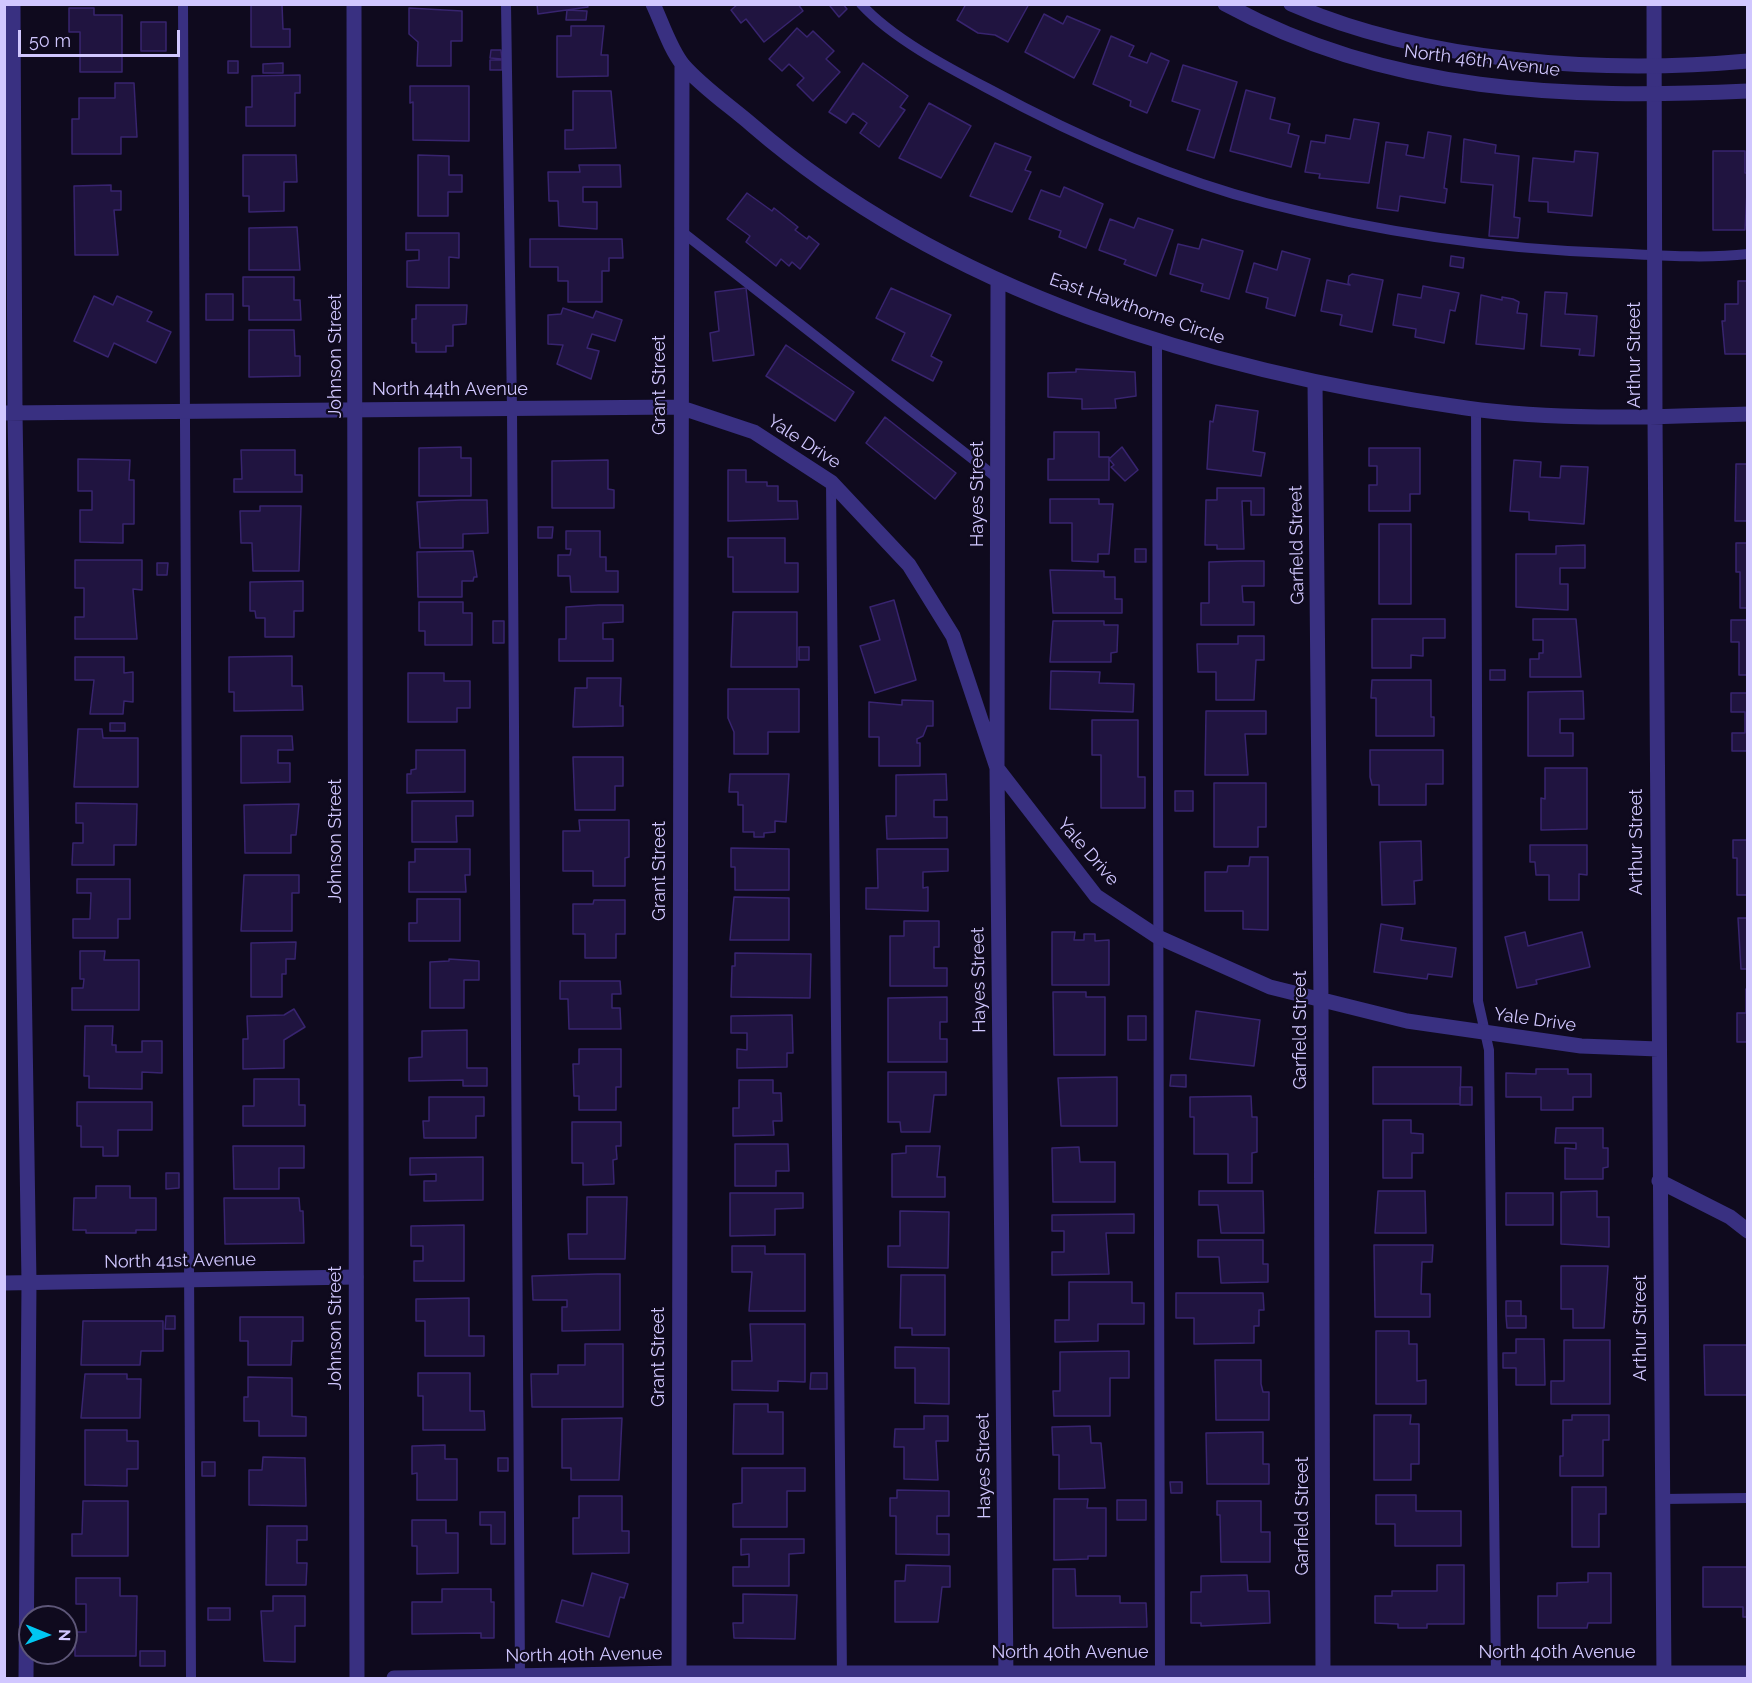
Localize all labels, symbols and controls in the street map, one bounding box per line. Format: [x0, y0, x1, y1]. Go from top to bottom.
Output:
scale bar [21, 18, 183, 56]
text: 50 m [29, 30, 71, 51]
street label: North 46th Avenue [1403, 41, 1561, 81]
street label: East Hawthorne Circle [1046, 269, 1228, 349]
street label: Johnson Street [325, 294, 347, 418]
street label: Arthur Street [1624, 302, 1646, 408]
street label: Grant Street [649, 335, 671, 435]
street label: North 44th Avenue [372, 379, 528, 401]
street label: Yale Drive [763, 410, 845, 474]
street label: Hayes Street [967, 441, 989, 547]
street label: Garfield Street [1285, 485, 1309, 605]
street label: Johnson Street [325, 779, 347, 903]
street label: Arthur Street [1626, 789, 1648, 895]
street label: Yale Drive [1053, 814, 1123, 890]
street label: Grant Street [649, 821, 671, 921]
street label: Hayes Street [967, 927, 991, 1033]
street label: Garfield Street [1290, 970, 1312, 1090]
street label: Yale Drive [1492, 1004, 1578, 1036]
street label: North 41st Avenue [104, 1249, 256, 1273]
street label: Johnson Street [325, 1266, 347, 1390]
street label: Arthur Street [1630, 1275, 1652, 1381]
street label: Grant Street [648, 1307, 670, 1407]
street label: Hayes Street [972, 1413, 996, 1519]
street label: Garfield Street [1292, 1456, 1314, 1576]
north arrow [18, 1605, 78, 1665]
text: N [55, 1629, 74, 1642]
street label: North 40th Avenue [991, 1642, 1149, 1664]
street label: North 40th Avenue [1478, 1642, 1636, 1664]
street label: North 40th Avenue [505, 1643, 663, 1667]

